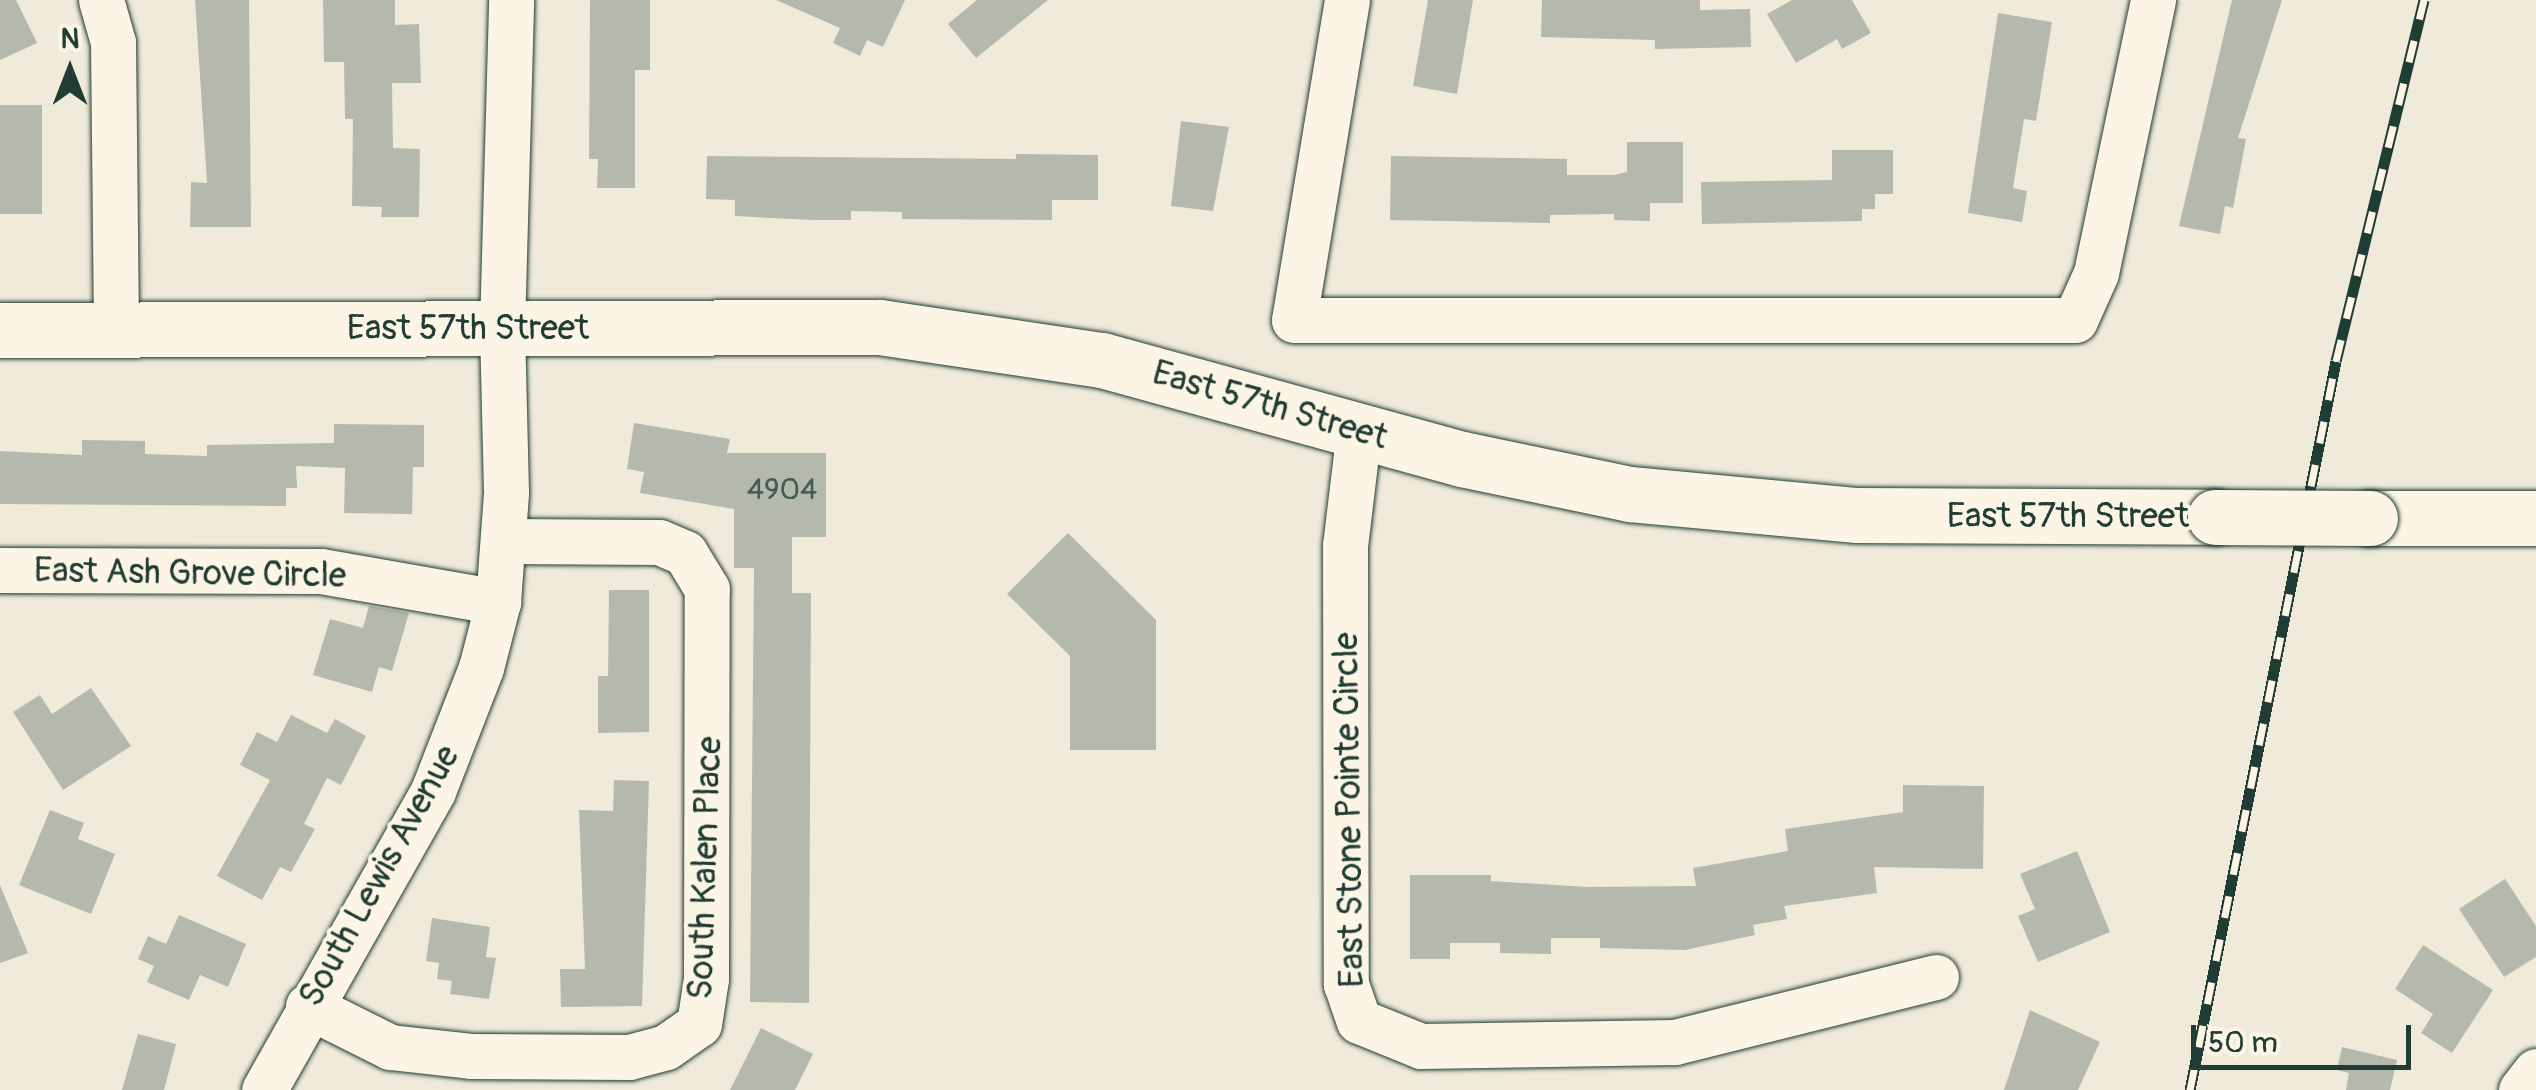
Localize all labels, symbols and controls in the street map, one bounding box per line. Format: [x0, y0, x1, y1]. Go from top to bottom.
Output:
north arrow [20, 20, 120, 120]
text: N [61, 22, 79, 57]
street label: East 57th Street [347, 307, 589, 349]
street label: East 57th Street [1148, 351, 1392, 459]
house number: 4904 [747, 472, 817, 508]
street label: East 57th Street [1947, 495, 2189, 537]
street label: East Ash Grove Circle [34, 549, 346, 597]
street label: East Stone Pointe Circle [1325, 632, 1373, 988]
street label: South Kalen Place [679, 736, 731, 1000]
street label: South Lewis Avenue [290, 738, 468, 1014]
scale bar [2196, 1005, 2416, 1067]
text: 50 m [2208, 1024, 2278, 1061]

